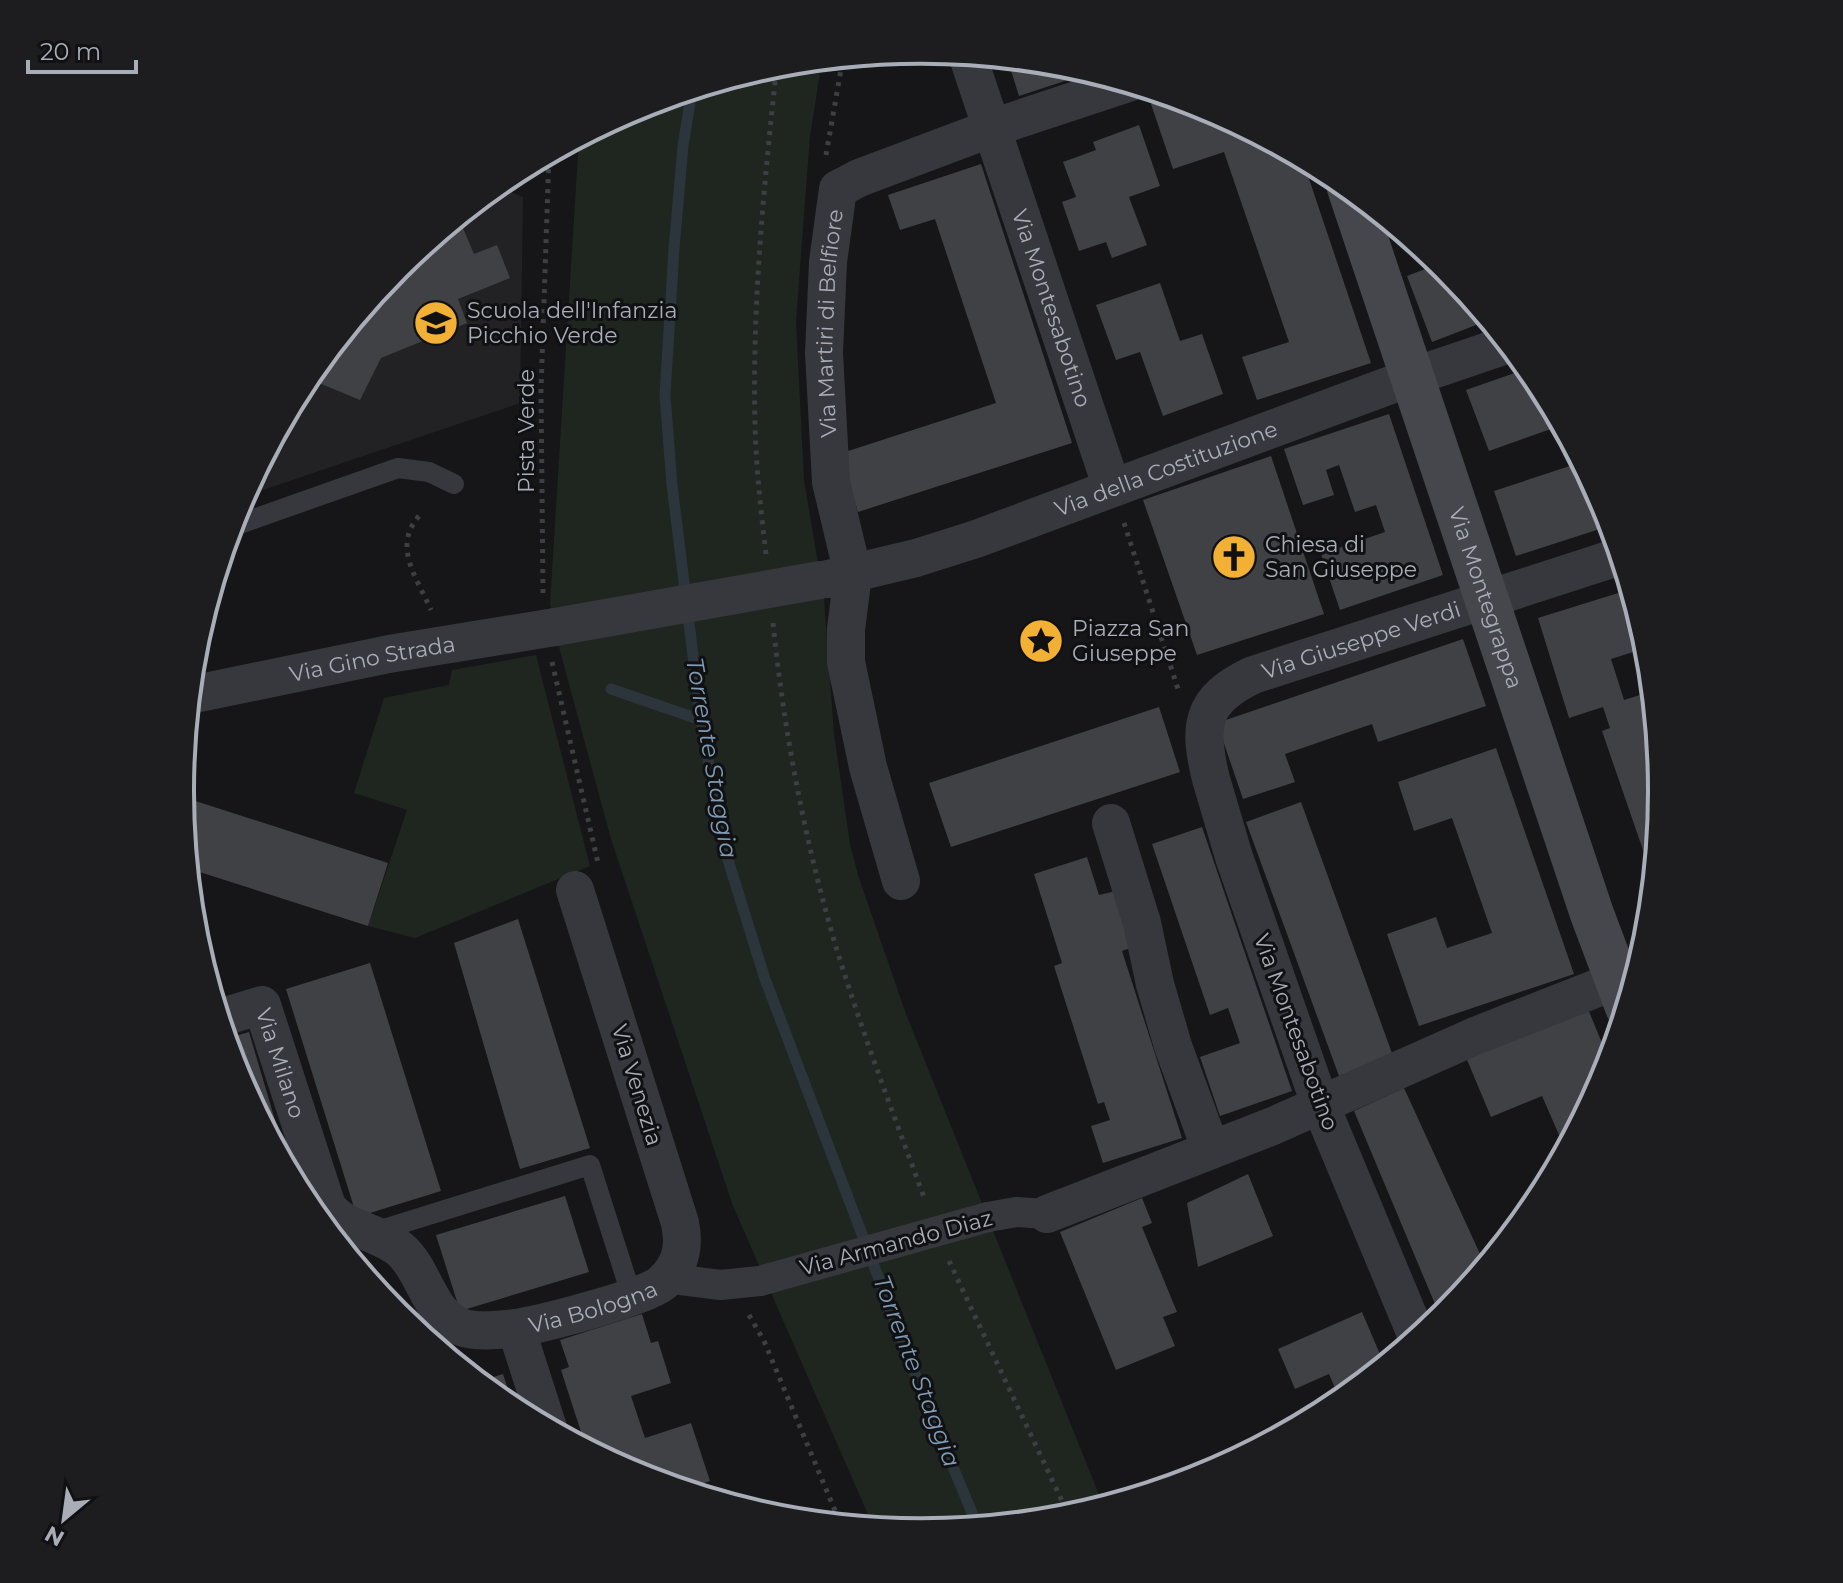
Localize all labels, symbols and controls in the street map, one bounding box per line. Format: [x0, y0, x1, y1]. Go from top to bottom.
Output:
scale bar [28, 24, 136, 74]
text: 20 m [40, 37, 101, 66]
street label: Via Montesabotino [1006, 206, 1098, 411]
street label: Via Martiri di Belfiore [810, 207, 849, 438]
place label: Scuola dell'Infanzia Picchio Verde [467, 297, 677, 349]
school or university icon: Scuola dell'Infanzia Picchio Verde [412, 299, 460, 347]
street label: Pista Verde [513, 369, 540, 493]
street label: Via della Costituzione [1051, 415, 1281, 522]
street label: Via Montegrappa [1443, 503, 1529, 692]
place label: Chiesa di San Giuseppe [1265, 531, 1417, 583]
church icon: Chiesa di San Giuseppe [1210, 533, 1258, 581]
street label: Via Giuseppe Verdi [1258, 595, 1464, 685]
place label: Piazza San Giuseppe [1072, 615, 1189, 667]
place icon: Piazza San Giuseppe [1017, 617, 1065, 665]
street label: Via Gino Strada [287, 630, 457, 688]
water label: Torrente Staggia [680, 656, 744, 860]
street label: Via Montesabotino [1248, 930, 1344, 1134]
street label: Via Milano [250, 1005, 311, 1122]
street label: Via Venezia [606, 1021, 668, 1149]
street label: Via Armando Diaz [797, 1204, 995, 1282]
water label: Torrente Staggia [867, 1271, 967, 1471]
street label: Via Bologna [526, 1275, 662, 1339]
north arrow [24, 1479, 104, 1559]
text: N [40, 1520, 69, 1552]

